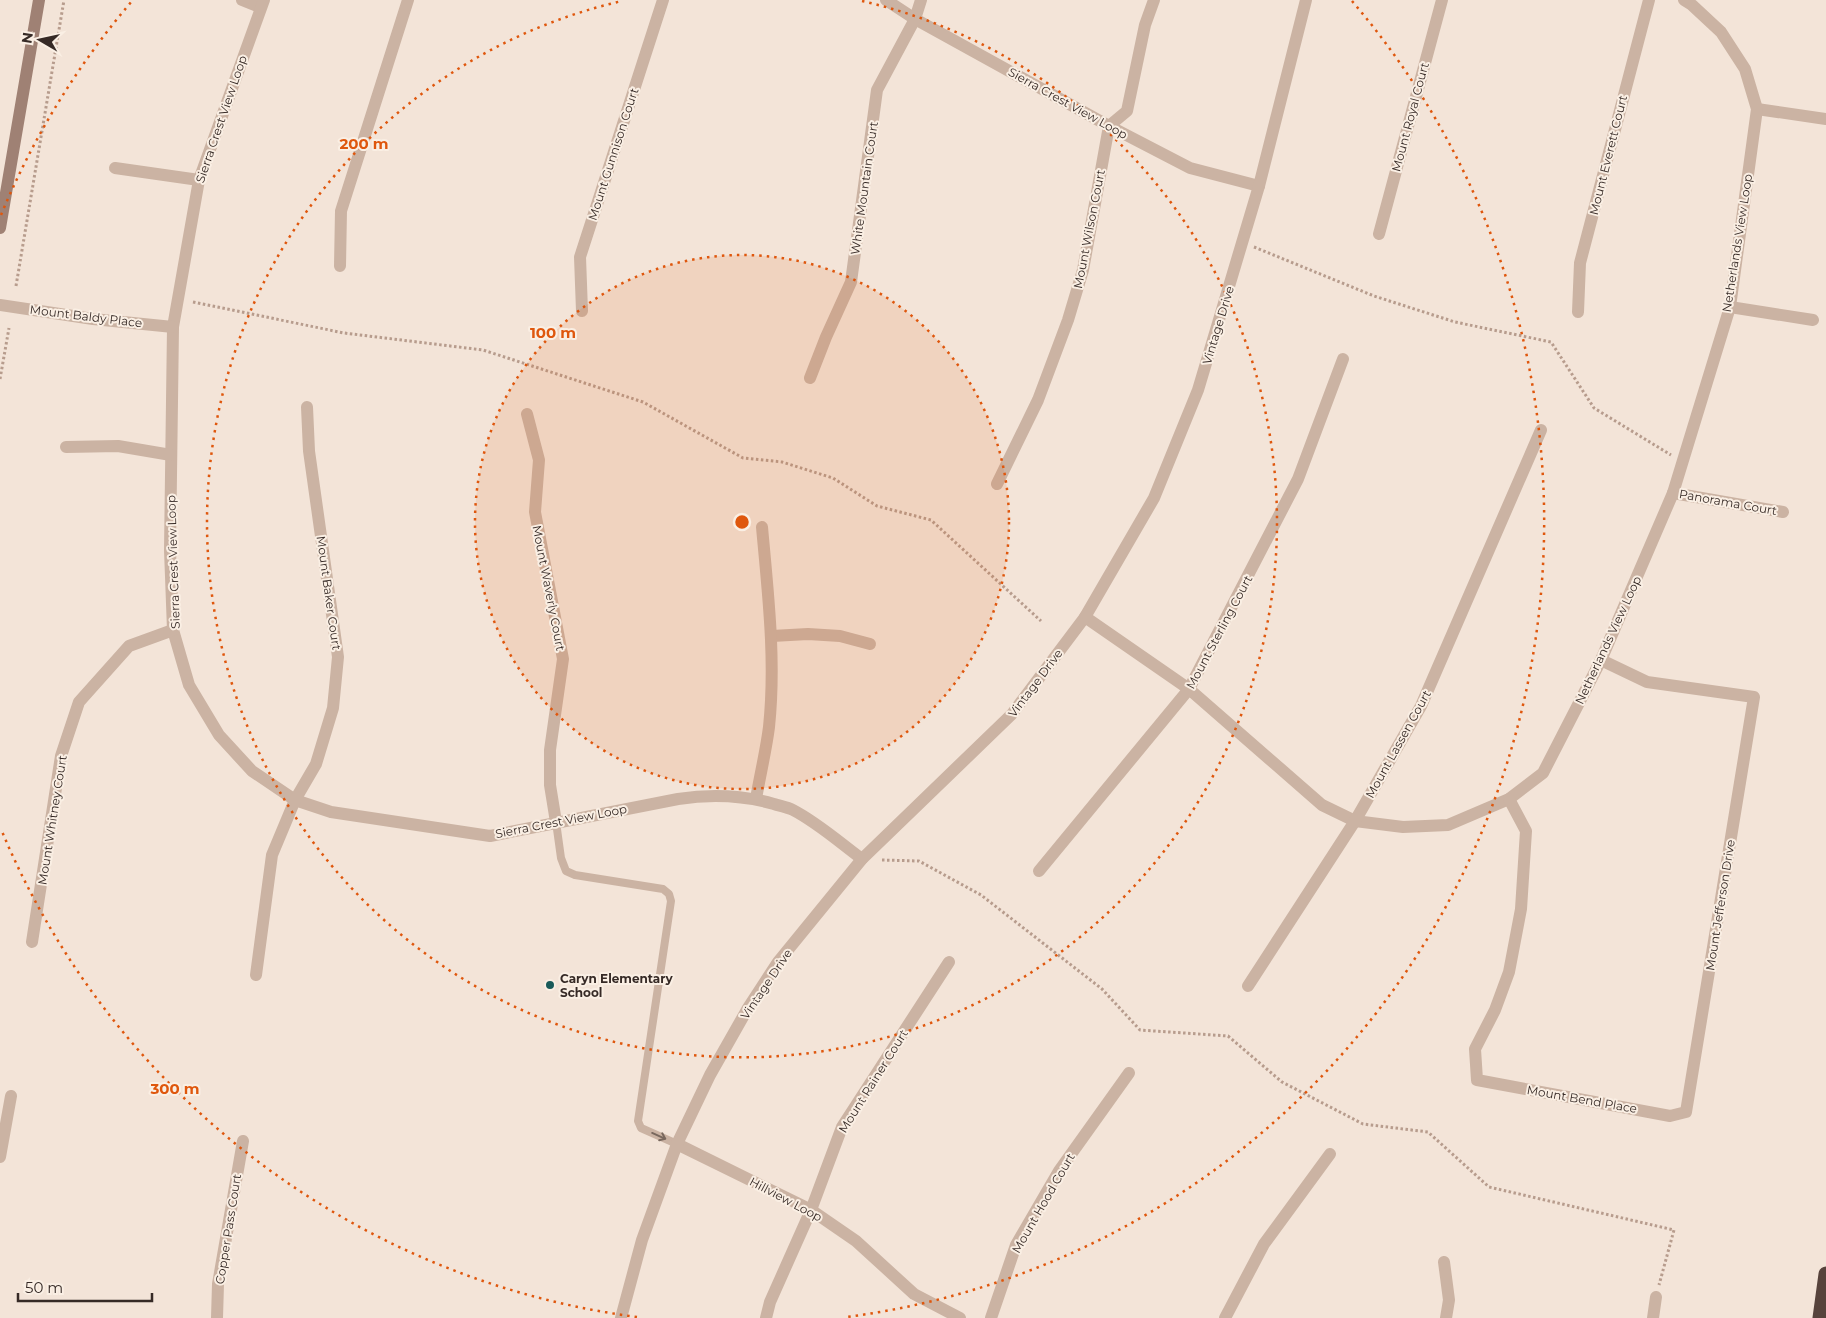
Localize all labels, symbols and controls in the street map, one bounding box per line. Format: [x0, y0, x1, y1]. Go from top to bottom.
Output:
north arrow [15, 15, 65, 65]
text: N [17, 31, 37, 45]
street label: Sierra Crest View Loop [192, 53, 250, 185]
street label: Mount Royal Court [1388, 61, 1432, 173]
street label: Sierra Crest View Loop [1006, 64, 1130, 142]
street label: Mount Gunnison Court [584, 86, 642, 222]
street label: Mount Everett Court [1586, 93, 1630, 216]
street label: White Mountain Court [847, 120, 881, 256]
text: 200 m [339, 134, 389, 153]
street label: Mount Wilson Court [1070, 168, 1108, 290]
street label: Netherlands View Loop [1719, 173, 1755, 313]
street label: Vintage Drive [1199, 284, 1237, 366]
street label: Mount Baldy Place [29, 302, 143, 330]
text: 100 m [530, 323, 576, 342]
street label: Panorama Court [1678, 486, 1778, 518]
street label: Sierra Crest View Loop [163, 495, 183, 629]
centre of rings [733, 513, 751, 531]
street label: Mount Waverly Court [529, 524, 569, 652]
street label: Mount Baker Court [314, 535, 344, 651]
street label: Mount Sterling Court [1183, 572, 1255, 691]
street label: Netherlands View Loop [1572, 573, 1644, 707]
street label: Vintage Drive [1005, 646, 1065, 720]
street label: Mount Lassen Court [1362, 687, 1434, 801]
street label: Mount Whitney Court [34, 754, 70, 886]
street label: Sierra Crest View Loop [494, 801, 628, 841]
street label: Mount Jefferson Drive [1702, 838, 1738, 972]
street label: Vintage Drive [737, 946, 795, 1022]
place label: Caryn Elementary School [560, 971, 673, 1000]
marker: Caryn Elementary School [544, 979, 556, 991]
street label: Mount Rainer Court [835, 1026, 911, 1135]
text: 300 m [149, 1079, 200, 1098]
street label: Mount Bend Place [1526, 1082, 1638, 1116]
one-way arrow [651, 1132, 666, 1142]
street label: Mount Hood Court [1008, 1150, 1078, 1256]
street label: Copper Pass Court [212, 1173, 244, 1285]
street label: Hillview Loop [747, 1174, 825, 1224]
scale bar [18, 1270, 151, 1302]
text: 50 m [25, 1278, 63, 1297]

